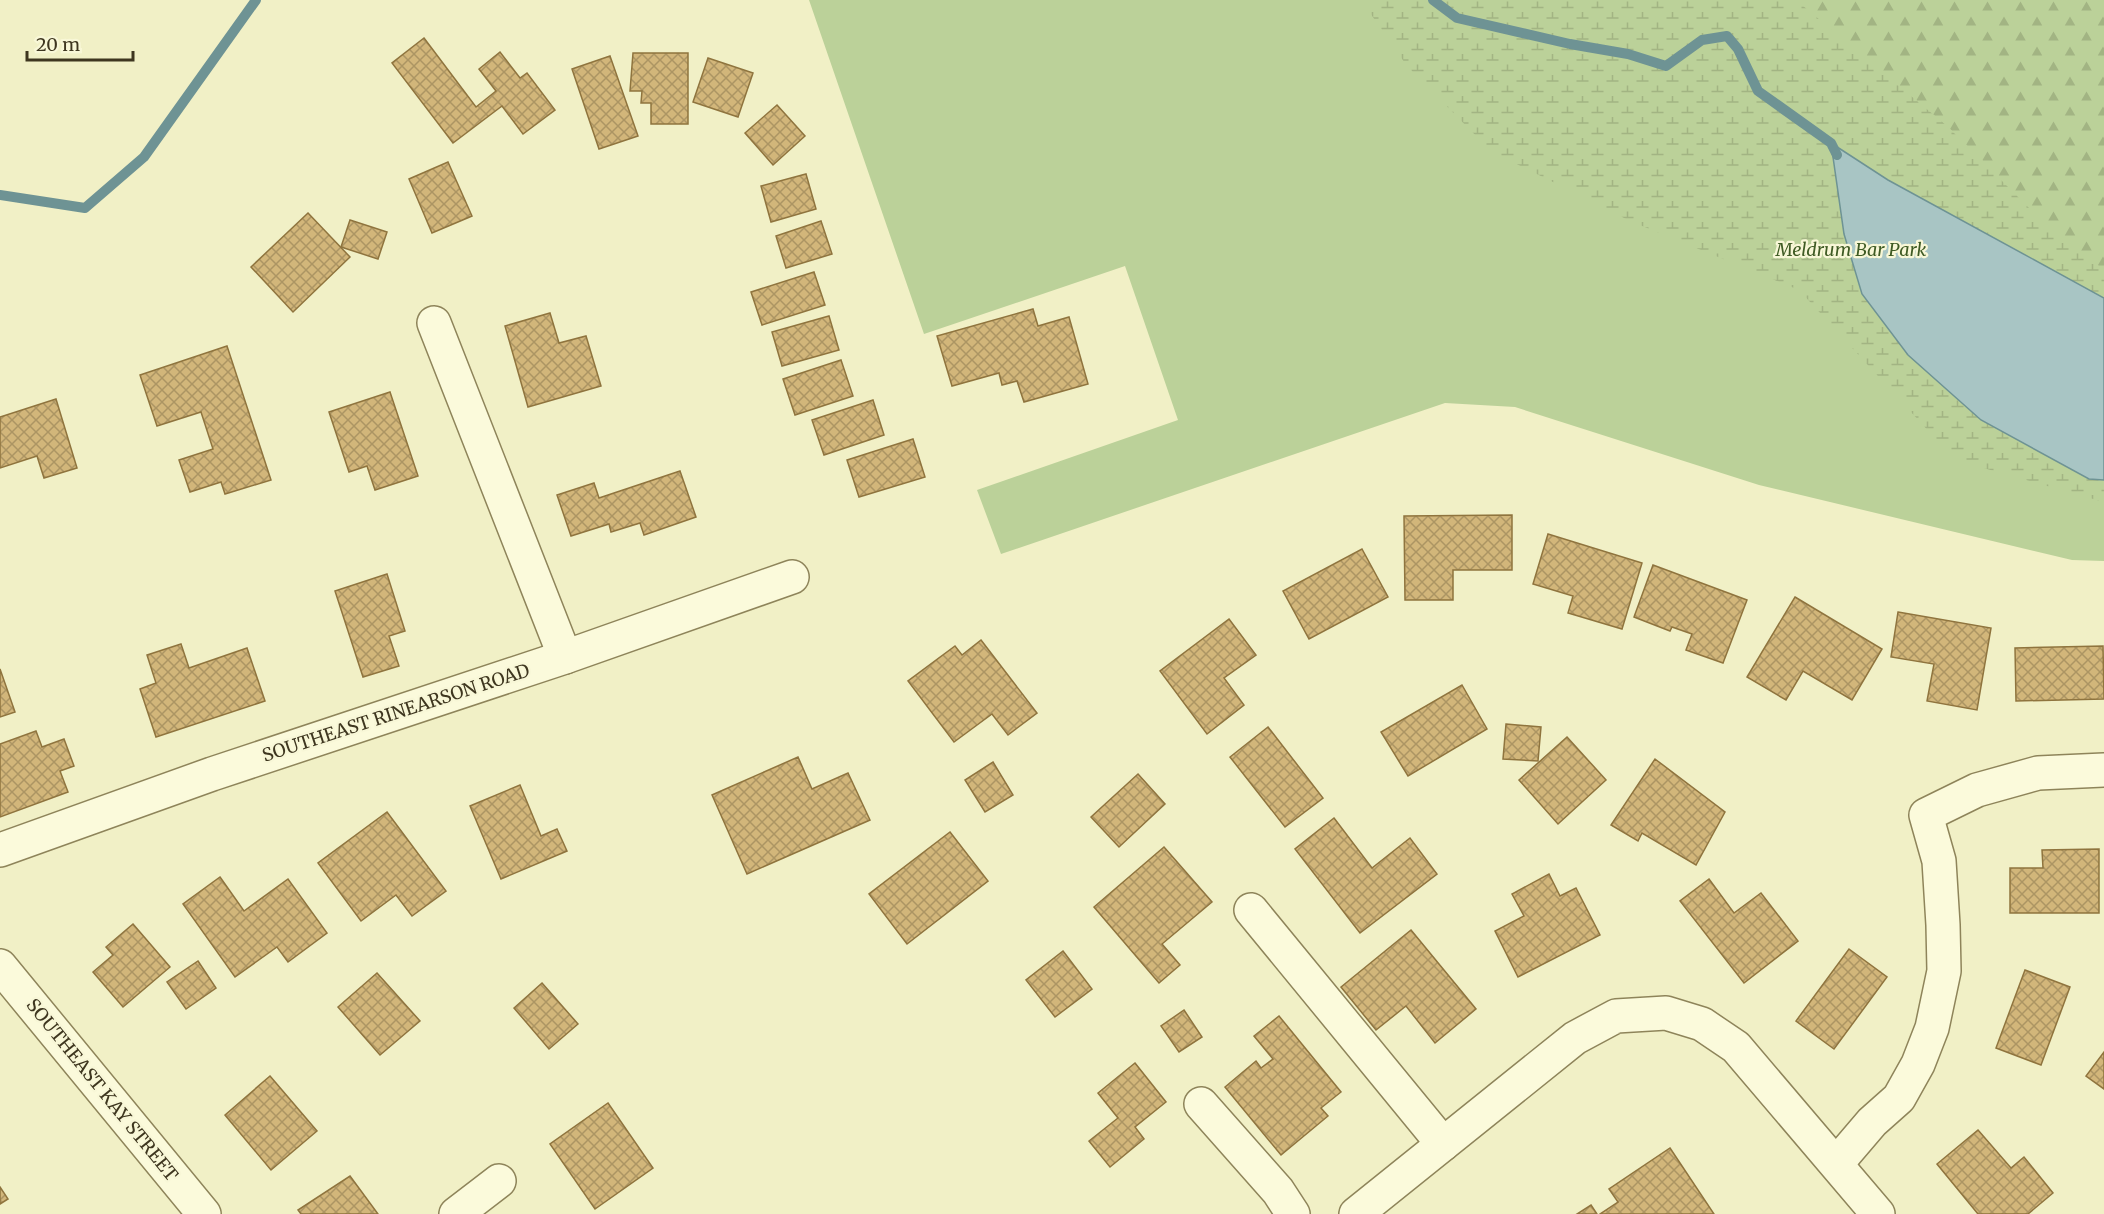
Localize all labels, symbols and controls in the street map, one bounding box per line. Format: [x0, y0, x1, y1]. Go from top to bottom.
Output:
scale bar [27, 24, 134, 62]
text: 20 m [36, 33, 80, 56]
park label: Meldrum Bar Park [1775, 238, 1926, 261]
street label: SOUTHEAST RINEARSON ROAD [259, 658, 532, 767]
street label: SOUTHEAST KAY STREET [22, 994, 183, 1186]

